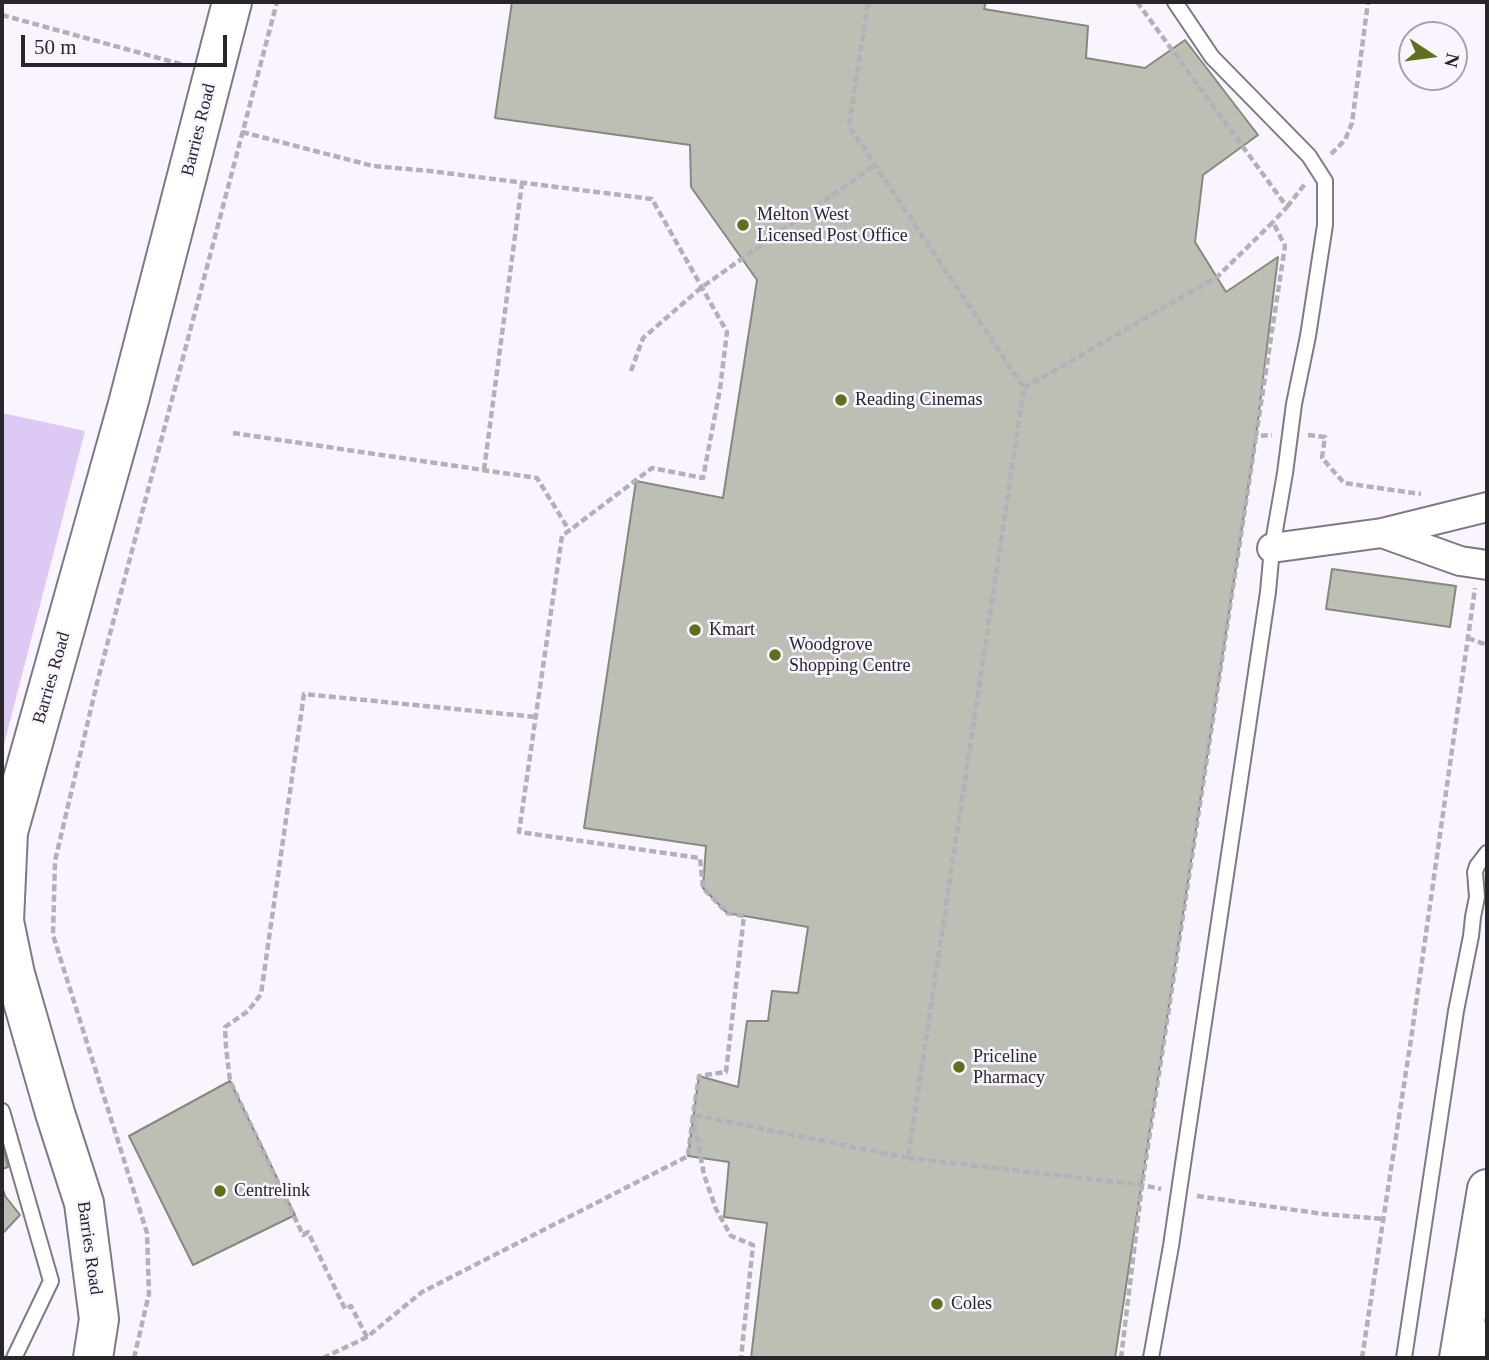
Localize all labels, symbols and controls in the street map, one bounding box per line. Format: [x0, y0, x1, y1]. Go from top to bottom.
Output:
scale bar [24, 21, 231, 65]
north arrow [1398, 21, 1468, 91]
text: 50 m [34, 35, 77, 59]
text: N [1440, 51, 1464, 69]
street label: Barries Road [177, 82, 221, 178]
place label: Melton West Licensed Post Office [757, 204, 908, 246]
marker: Melton West Licensed Post Office [735, 217, 751, 233]
place label: Reading Cinemas [855, 389, 982, 411]
marker: Reading Cinemas [833, 392, 849, 408]
place label: Kmart [709, 619, 755, 641]
marker: Kmart [687, 622, 703, 638]
street label: Barries Road [29, 630, 75, 726]
place label: Woodgrove Shopping Centre [789, 634, 910, 676]
marker: Woodgrove Shopping Centre [767, 647, 783, 663]
place label: Priceline Pharmacy [973, 1046, 1045, 1088]
marker: Priceline Pharmacy [951, 1059, 967, 1075]
place label: Centrelink [234, 1180, 310, 1202]
marker: Centrelink [212, 1183, 228, 1199]
street label: Barries Road [72, 1200, 106, 1296]
place label: Coles [951, 1293, 992, 1315]
marker: Coles [929, 1296, 945, 1312]

